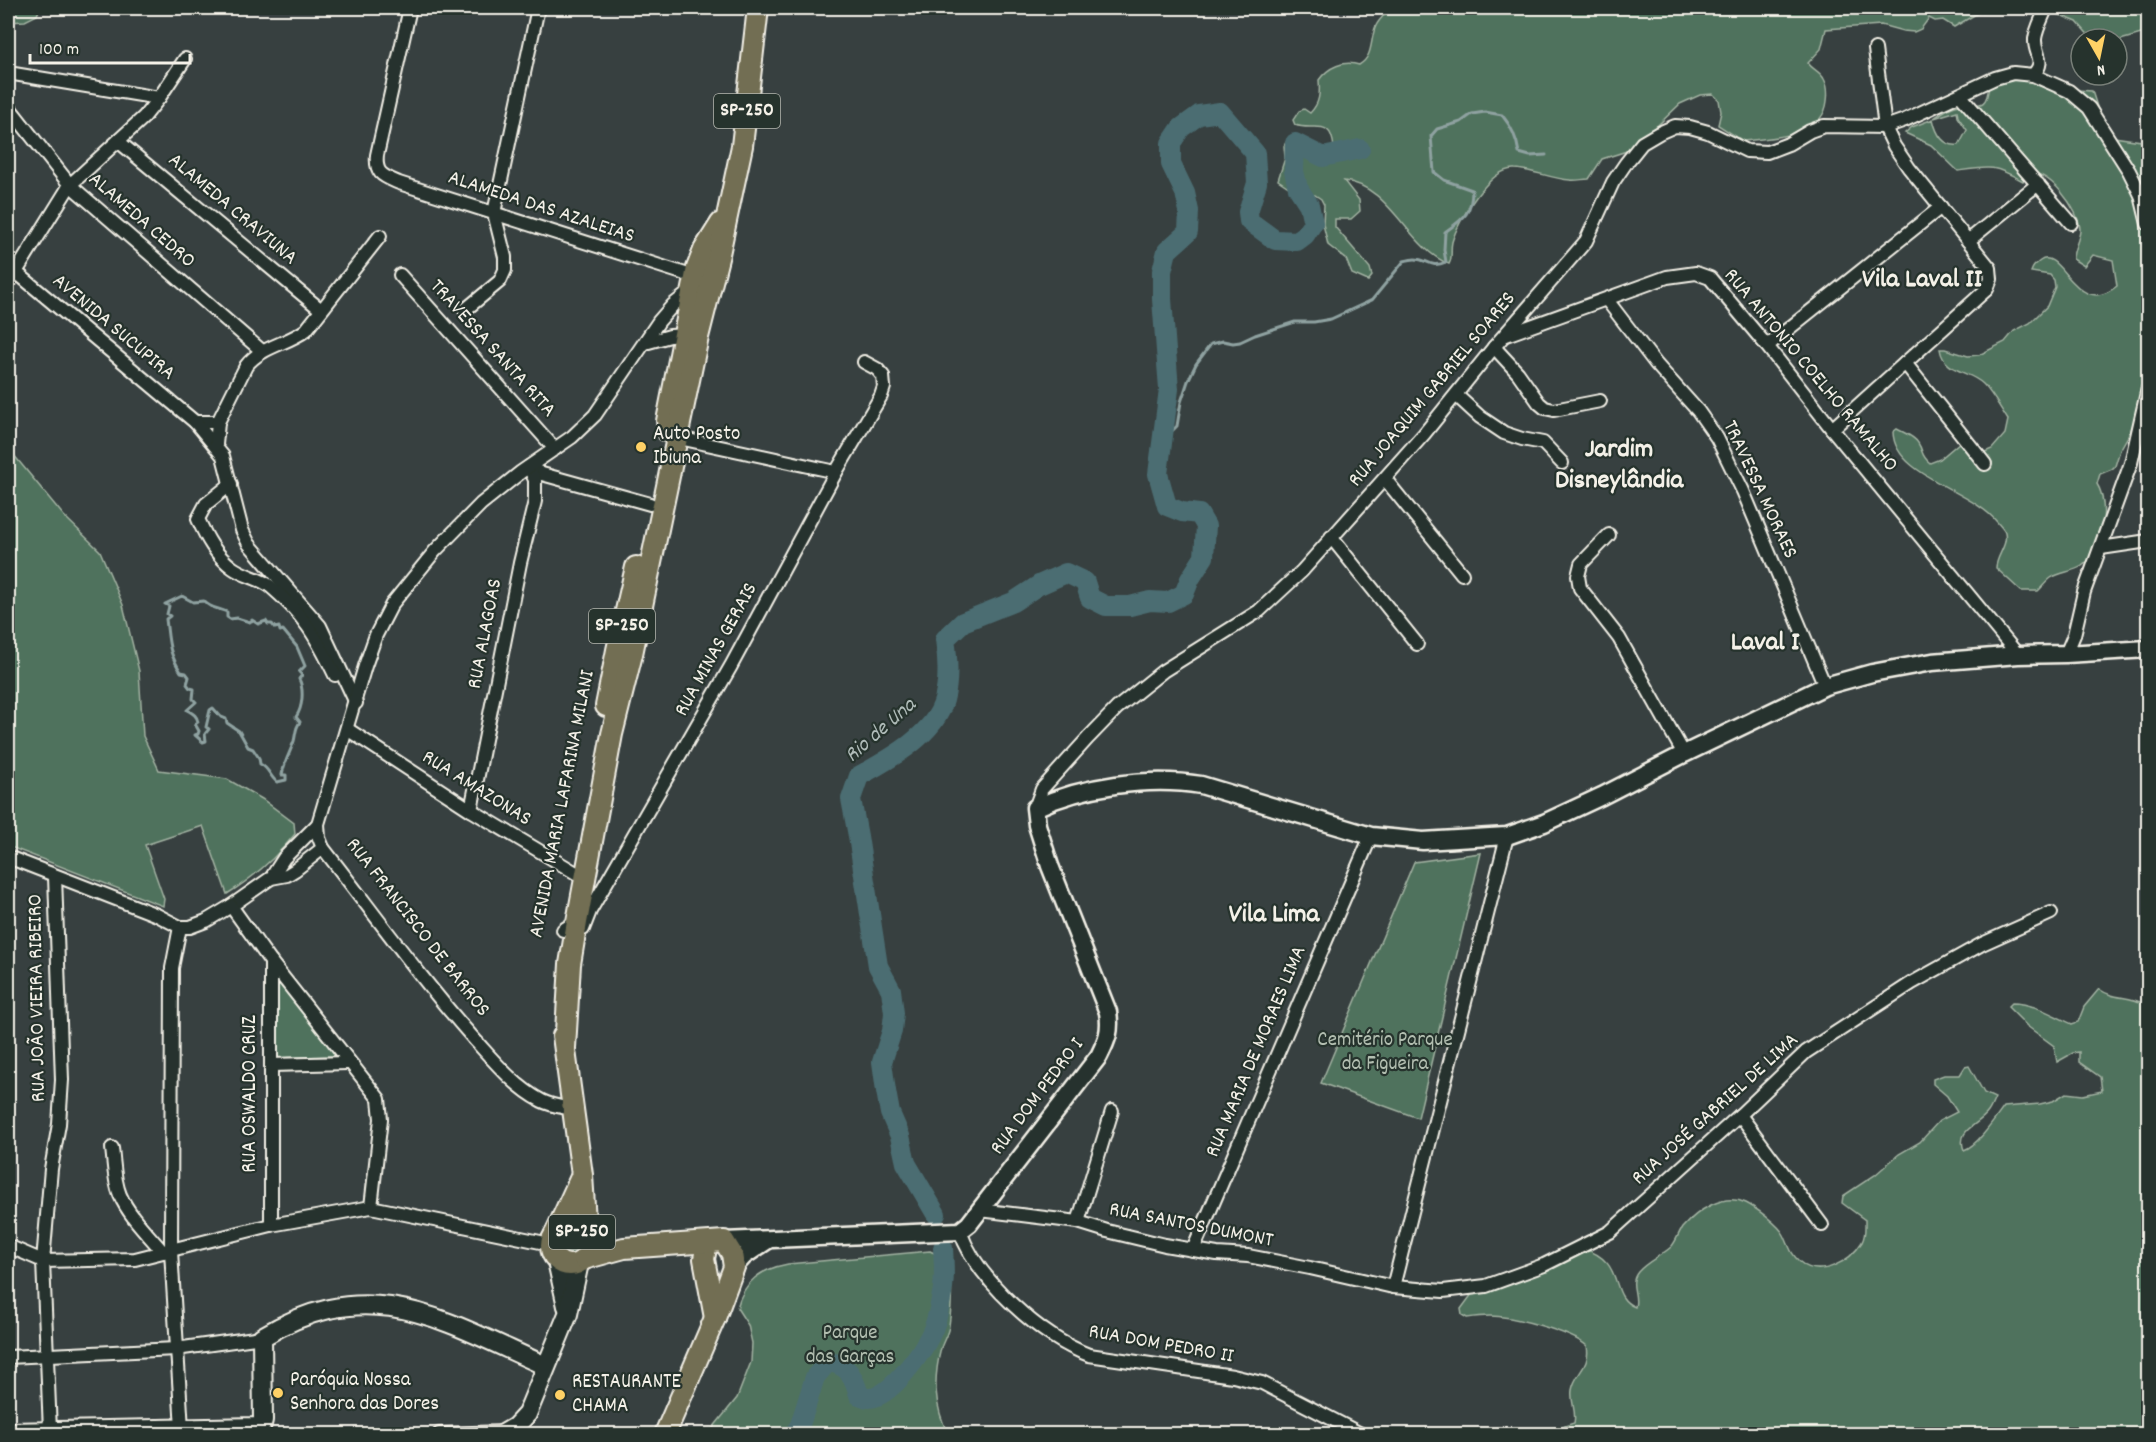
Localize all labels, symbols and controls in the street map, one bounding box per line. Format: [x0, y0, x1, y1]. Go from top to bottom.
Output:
scale bar [30, 27, 190, 65]
north arrow [2069, 27, 2129, 87]
text: 100 m [39, 38, 79, 63]
text: N [2095, 57, 2107, 81]
road number: SP-250 [714, 94, 780, 128]
street label: ALAMEDA CRAVIUNA [161, 147, 303, 273]
street label: ALAMEDA DAS AZALEIAS [444, 164, 638, 252]
street label: ALAMEDA CEDRO [81, 166, 201, 276]
district label: Vila Laval II [1862, 261, 1983, 300]
street label: RUA ANTONIO COELHO RAMALHO [1716, 263, 1904, 479]
street label: AVENIDA SUCUPIRA [45, 267, 181, 389]
street label: TRAVESSA SANTA RITA [422, 273, 562, 425]
street label: RUA JOAQUIM GABRIEL SOARES [1342, 286, 1524, 494]
street label: TRAVESSA MORAES [1714, 416, 1804, 564]
place label: Auto Posto Ibiuna [653, 420, 740, 474]
district label: Jardim Disneylândia [1555, 431, 1684, 501]
marker: Auto Posto Ibiuna [634, 440, 648, 454]
street label: RUA ALAGOAS [461, 576, 511, 692]
street label: RUA MINAS GERAIS [668, 578, 766, 722]
road number: SP-250 [589, 609, 655, 643]
district label: Laval I [1731, 624, 1800, 663]
street label: AVENIDA MARIA LAFARINA MILANI [522, 667, 604, 940]
water label: Rio de Una [838, 690, 925, 771]
street label: RUA AMAZONAS [415, 743, 537, 835]
street label: RUA FRANCISCO DE BARROS [338, 832, 496, 1024]
street label: RUA JOÃO VIEIRA RIBEIRO [21, 894, 55, 1102]
district label: Vila Lima [1229, 896, 1321, 935]
street label: RUA MARIA DE MORAES LIMA [1199, 942, 1315, 1162]
street label: RUA OSWALDO CRUZ [236, 1014, 266, 1173]
park label: Cemitério Parque da Figueira [1317, 1026, 1453, 1080]
street label: RUA JOSÉ GABRIEL DE LIMA [1626, 1027, 1806, 1193]
street label: RUA DOM PEDRO I [984, 1032, 1092, 1162]
street label: RUA SANTOS DUMONT [1106, 1195, 1276, 1257]
road number: SP-250 [549, 1215, 615, 1249]
street label: RUA DOM PEDRO II [1086, 1317, 1236, 1373]
park label: Parque das Garças [806, 1319, 894, 1373]
place label: Paróquia Nossa Senhora das Dores [290, 1366, 439, 1420]
place label: RESTAURANTE CHAMA [572, 1368, 681, 1422]
marker: Paróquia Nossa Senhora das Dores [271, 1386, 285, 1400]
marker: RESTAURANTE CHAMA [553, 1388, 567, 1402]

